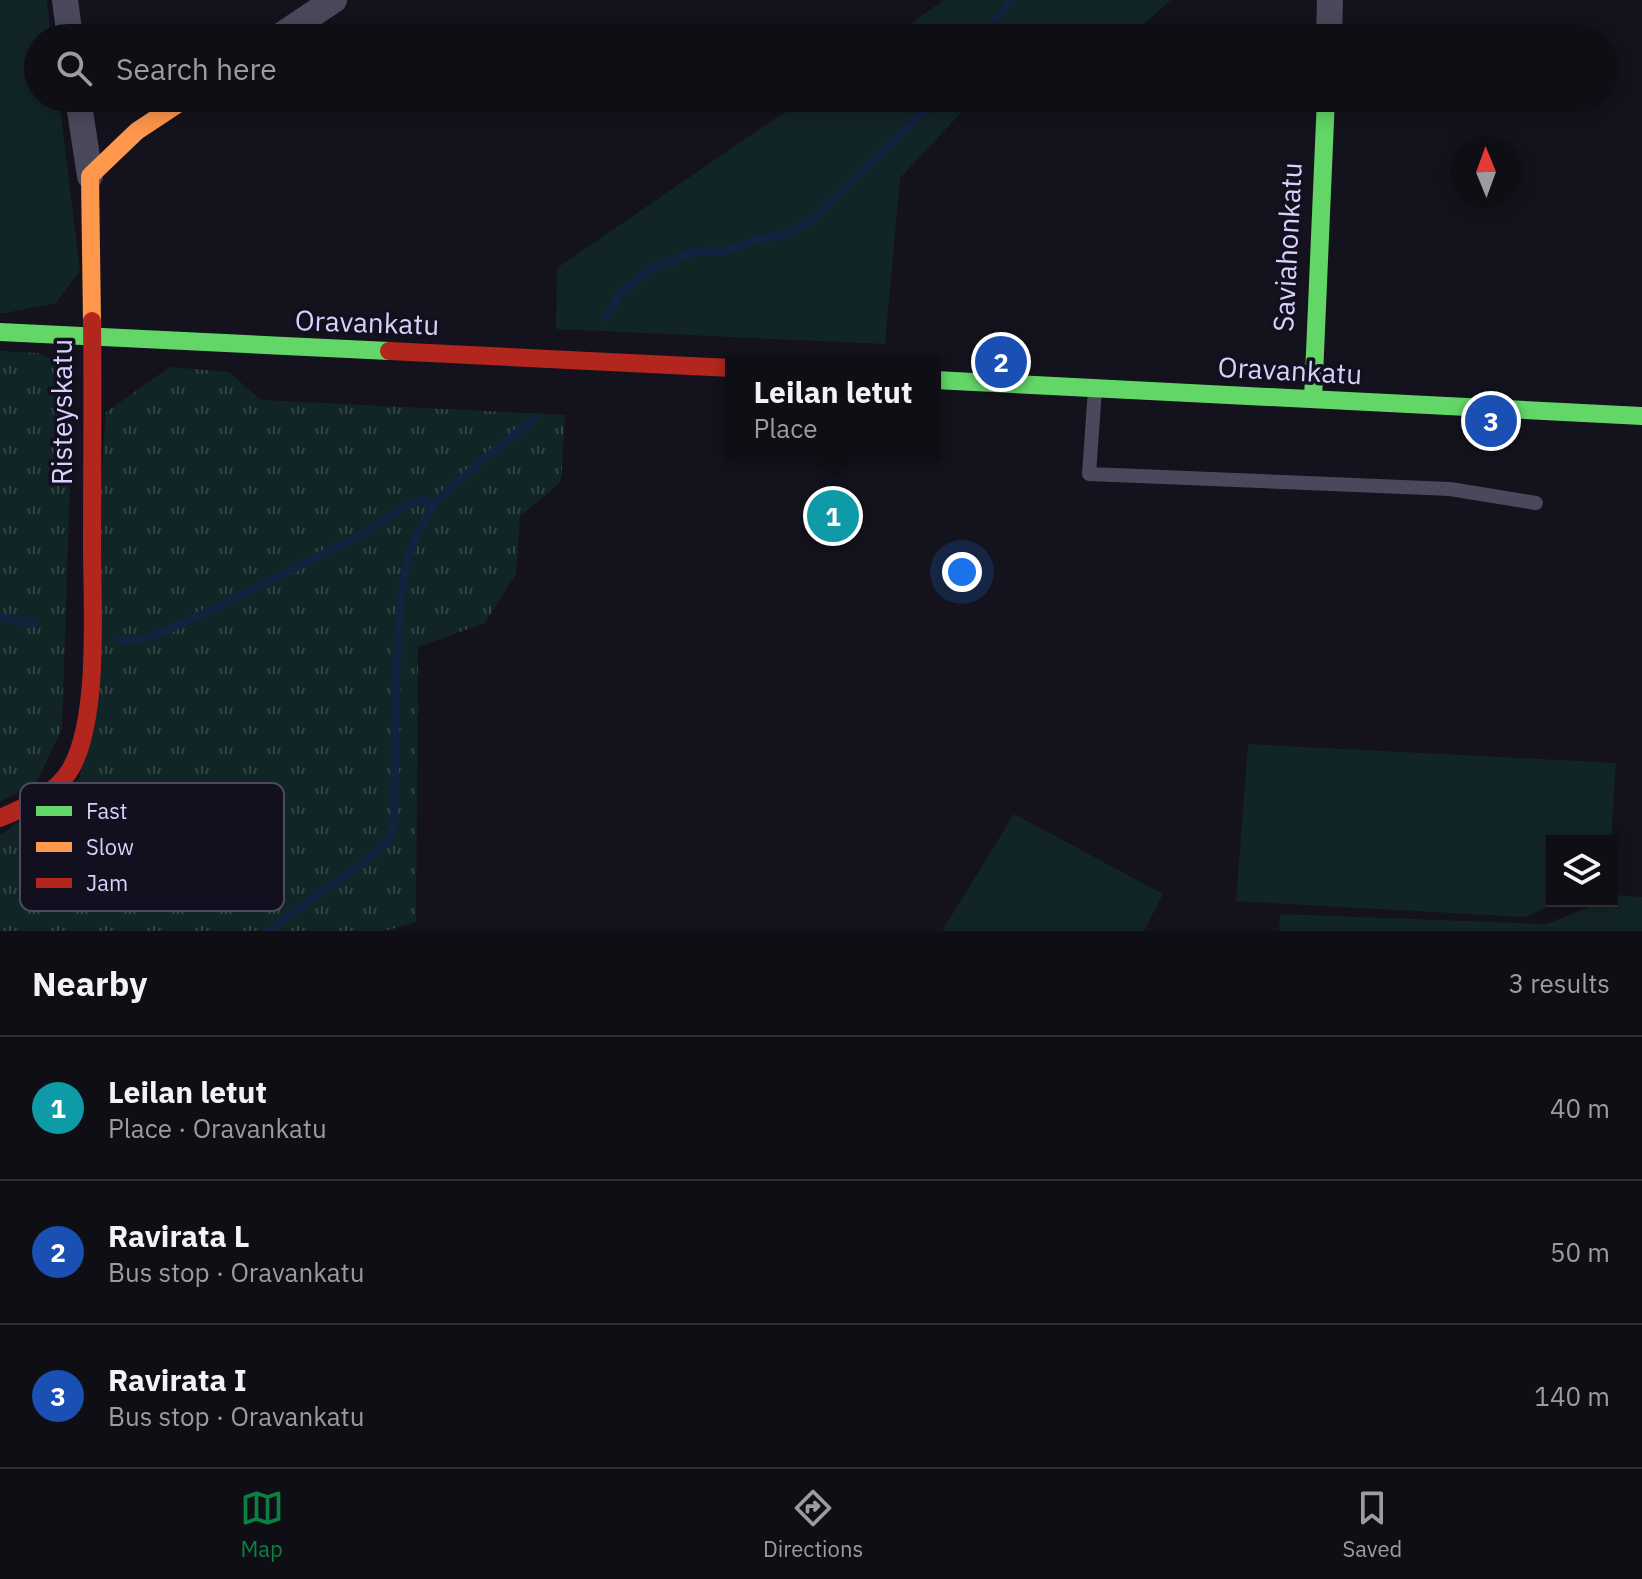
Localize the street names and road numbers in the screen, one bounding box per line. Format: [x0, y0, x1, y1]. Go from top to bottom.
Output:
street label: Saviahonkatu [1264, 161, 1310, 333]
street label: Oravankatu [294, 301, 440, 343]
street label: Risteyskatu [43, 339, 80, 485]
street label: Oravankatu [1217, 348, 1363, 392]

